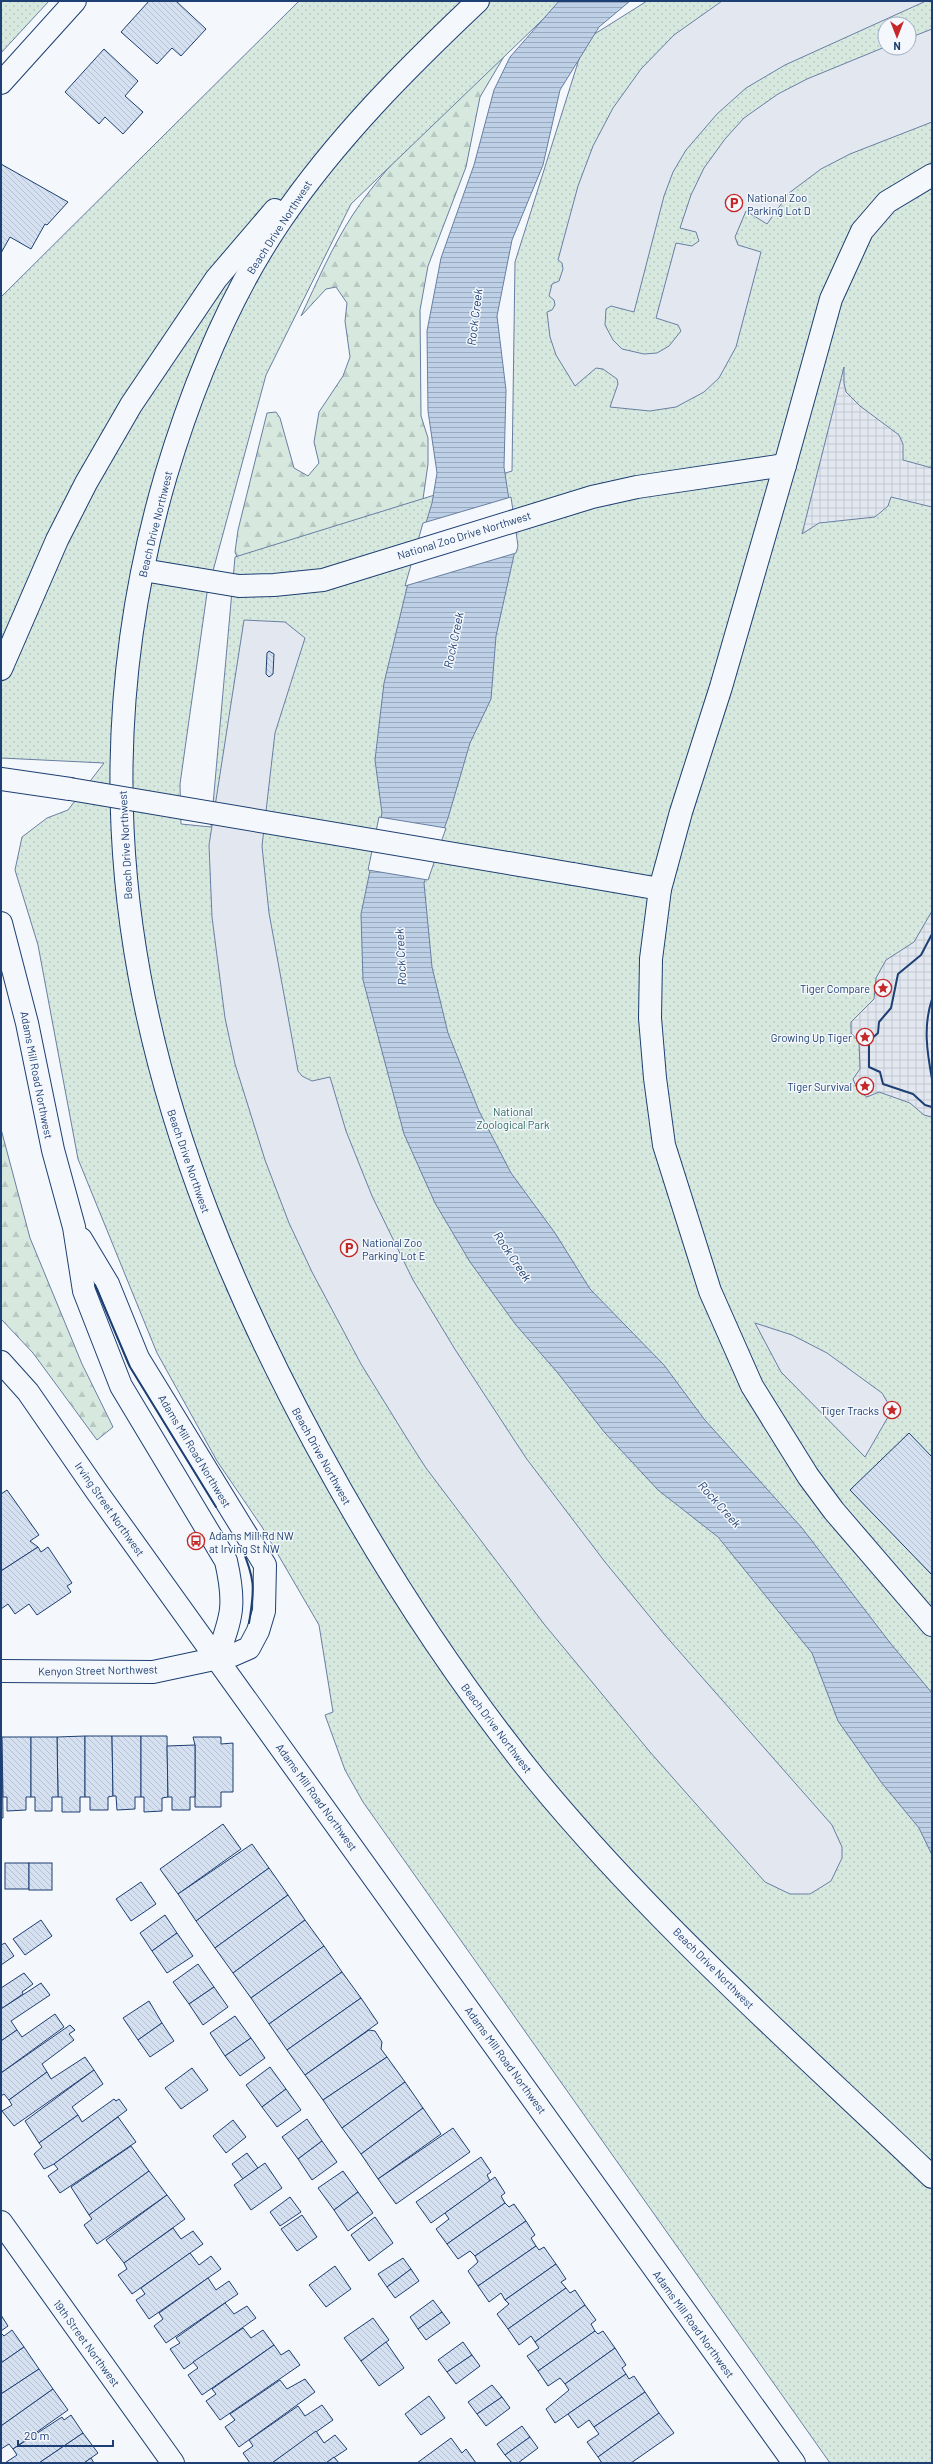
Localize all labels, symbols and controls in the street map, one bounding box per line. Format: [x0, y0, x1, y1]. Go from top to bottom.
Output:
north arrow [877, 16, 917, 56]
text: N [893, 40, 901, 53]
street label: Beach Drive Northwest [244, 178, 314, 276]
place label: National Zoo Parking Lot D [747, 191, 811, 217]
parking icon: National Zoo Parking Lot D [724, 193, 744, 213]
water label: Rock Creek [464, 288, 484, 346]
street label: Beach Drive Northwest [135, 469, 175, 579]
street label: National Zoo Drive Northwest [396, 508, 532, 562]
water label: Rock Creek [440, 610, 466, 669]
street label: Beach Drive Northwest [116, 790, 134, 900]
water label: Rock Creek [392, 928, 408, 986]
place icon: Tiger Compare [873, 978, 893, 998]
place label: Tiger Compare [800, 982, 870, 995]
street label: Adams Mill Road Northwest [18, 1010, 56, 1140]
place icon: Growing Up Tiger [855, 1027, 875, 1047]
place label: Growing Up Tiger [771, 1031, 852, 1044]
place icon: Tiger Survival [855, 1076, 875, 1096]
place label: Tiger Survival [787, 1080, 852, 1093]
park label: National Zoological Park [477, 1105, 550, 1131]
street label: Beach Drive Northwest [165, 1107, 213, 1215]
water label: Rock Creek [491, 1228, 535, 1284]
place label: National Zoo Parking Lot E [362, 1236, 426, 1262]
parking icon: National Zoo Parking Lot E [339, 1238, 359, 1258]
street label: Adams Mill Road Northwest [156, 1392, 234, 1510]
place icon: Tiger Tracks [882, 1400, 902, 1420]
place label: Tiger Tracks [820, 1404, 879, 1417]
street label: Beach Drive Northwest [290, 1405, 354, 1507]
street label: Irving Street Northwest [73, 1460, 147, 1558]
water label: Rock Creek [696, 1478, 744, 1530]
place label: Adams Mill Rd NW at Irving St NW [209, 1529, 294, 1555]
bus stop icon: Adams Mill Rd NW at Irving St NW [186, 1531, 206, 1551]
street label: Kenyon Street Northwest [38, 1662, 158, 1678]
street label: Beach Drive Northwest [459, 1681, 535, 1775]
street label: Adams Mill Road Northwest [274, 1741, 360, 1853]
street label: Beach Drive Northwest [671, 1925, 757, 2011]
street label: Adams Mill Road Northwest [463, 2004, 549, 2116]
street label: Adams Mill Road Northwest [651, 2268, 737, 2380]
street label: 19th Street Northwest [51, 2297, 123, 2389]
scale bar [18, 2422, 113, 2448]
text: 20 m [24, 2428, 50, 2442]

